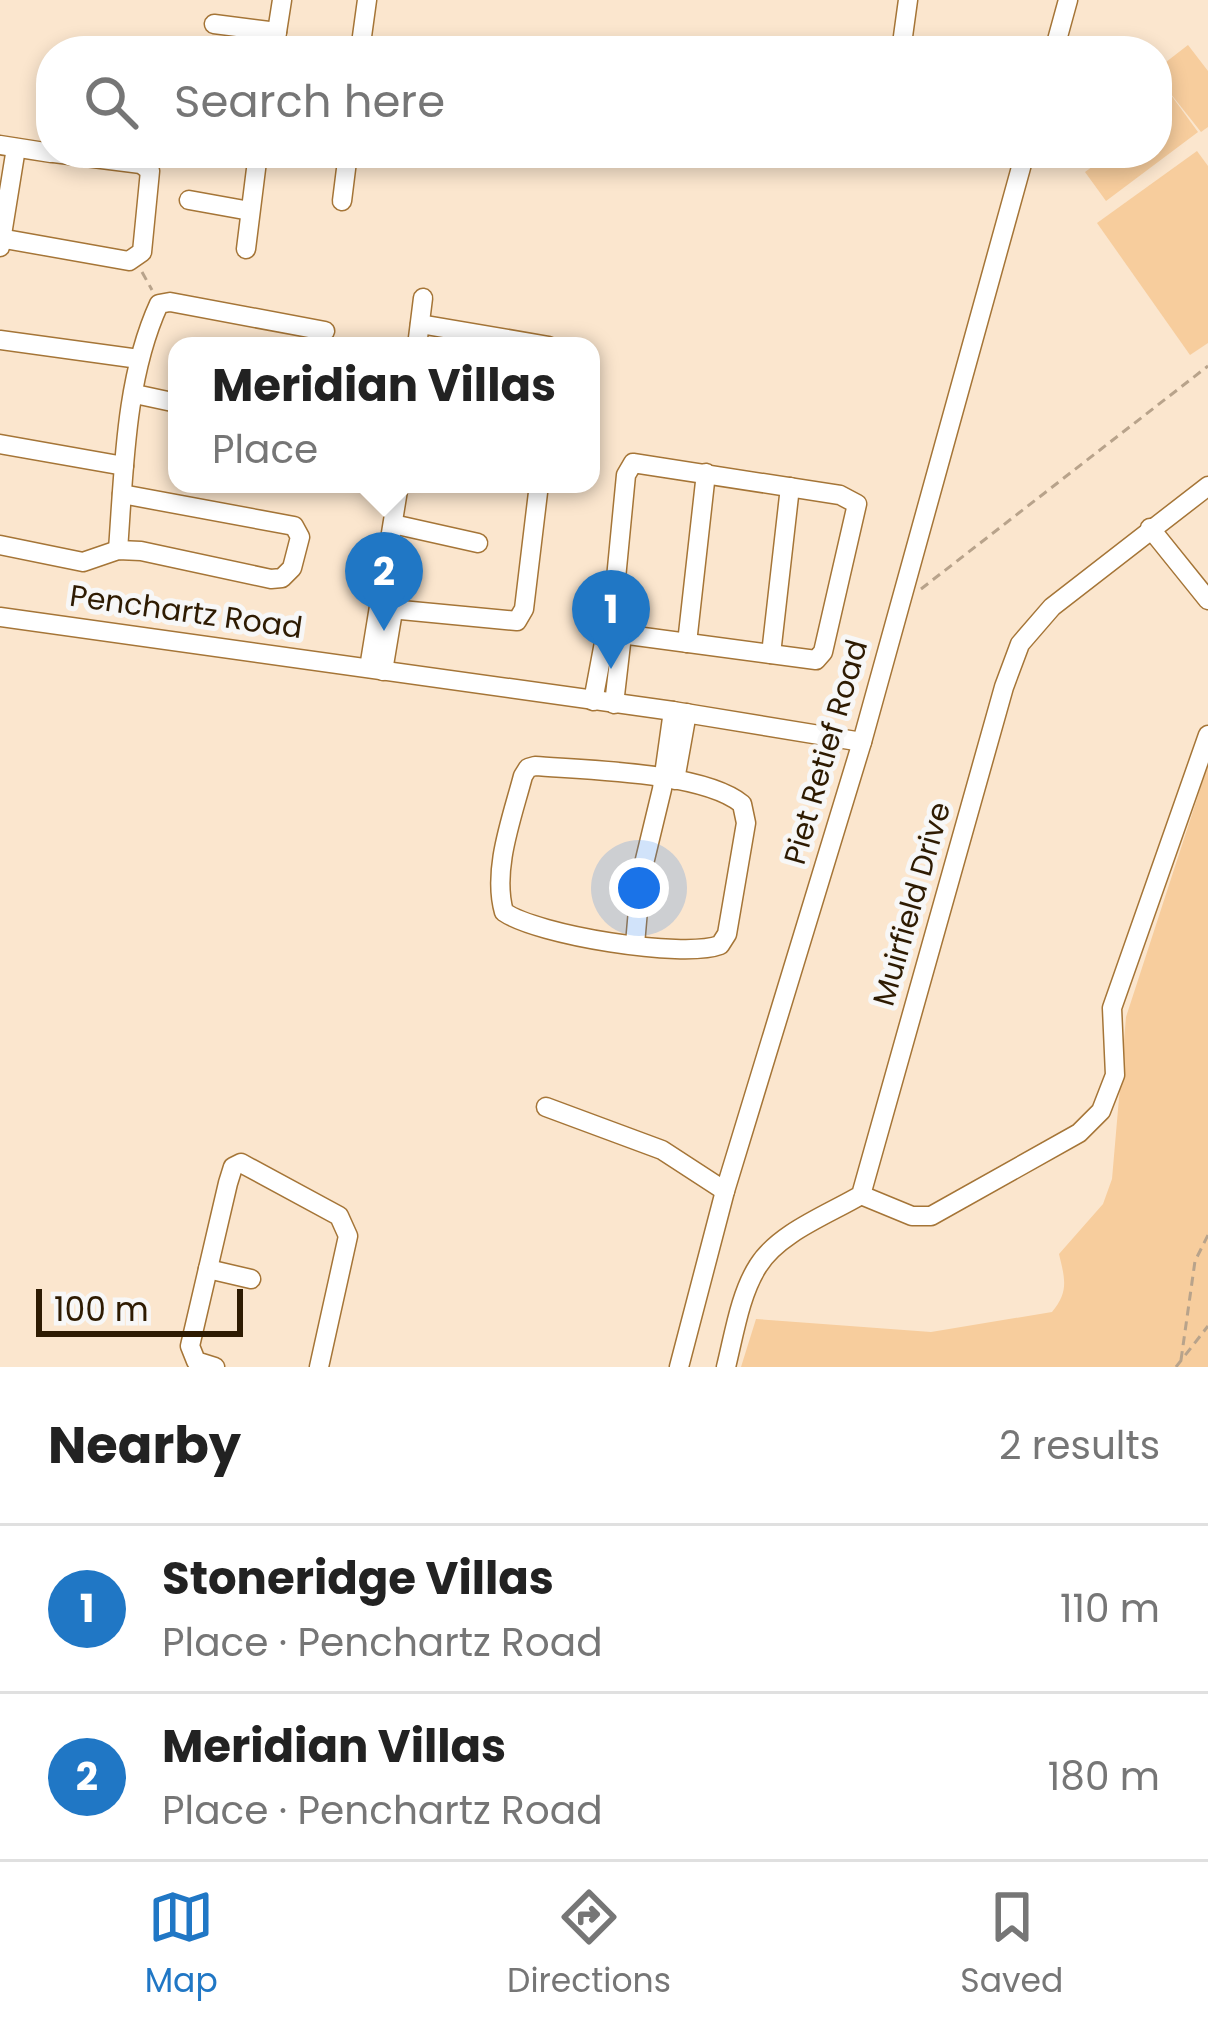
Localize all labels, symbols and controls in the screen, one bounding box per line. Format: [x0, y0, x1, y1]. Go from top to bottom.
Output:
search box [36, 36, 1172, 168]
icon: search [78, 69, 144, 135]
text: Search here [174, 70, 445, 133]
popup [168, 337, 600, 493]
text: Meridian Villas [212, 354, 556, 417]
text: Place [212, 422, 318, 477]
pin: 2 [345, 532, 423, 631]
pin: 1 [572, 570, 650, 669]
street label: Penchartz Road [67, 574, 305, 649]
street label: Piet Retief Road [773, 634, 878, 869]
street label: Muirfield Drive [862, 797, 961, 1011]
your location [609, 858, 669, 918]
scale bar [36, 1283, 243, 1336]
text: 100 m [54, 1286, 149, 1333]
text: Nearby [48, 1409, 241, 1481]
text: 2 results [999, 1418, 1160, 1473]
text: Stoneridge Villas [162, 1547, 554, 1610]
text: 1 [80, 1581, 94, 1636]
text: 110 m [1060, 1581, 1160, 1636]
text: Place · Penchartz Road [162, 1615, 603, 1670]
text: Meridian Villas [162, 1715, 506, 1778]
text: 2 [76, 1749, 98, 1804]
text: 180 m [1048, 1749, 1160, 1804]
text: Place · Penchartz Road [162, 1783, 603, 1838]
tab: Map [145, 1884, 218, 2006]
tab: Directions [507, 1884, 671, 2006]
tab: Saved [960, 1884, 1063, 2006]

